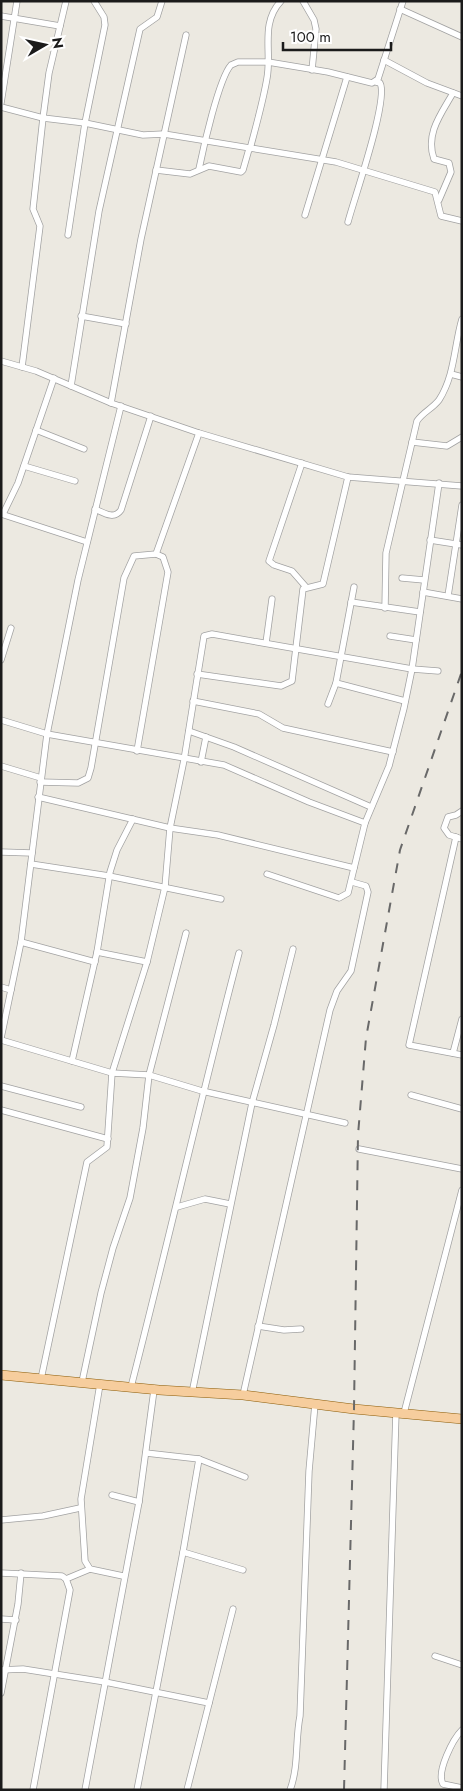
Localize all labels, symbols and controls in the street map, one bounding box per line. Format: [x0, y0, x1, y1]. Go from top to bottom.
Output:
north arrow [20, 20, 70, 70]
scale bar [283, 20, 390, 52]
text: 100 m [290, 26, 331, 48]
text: N [47, 36, 69, 50]

